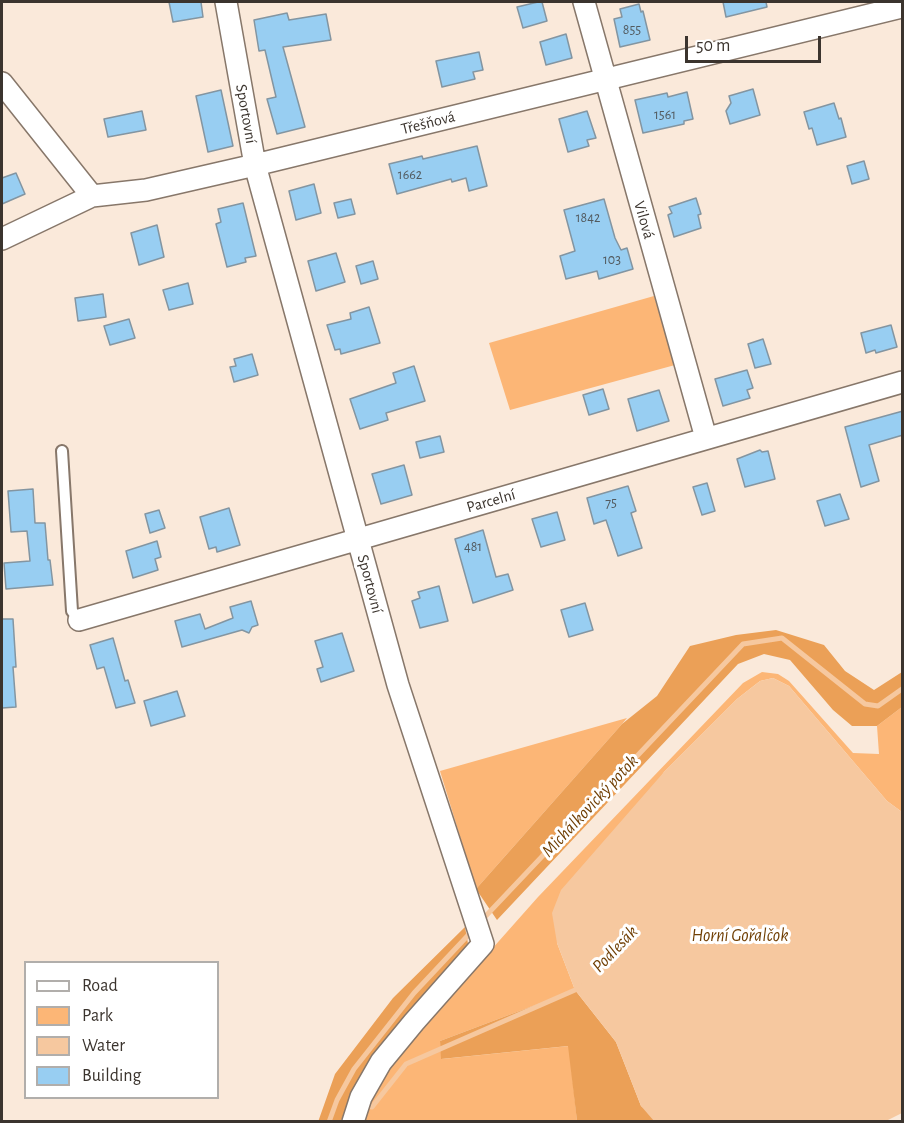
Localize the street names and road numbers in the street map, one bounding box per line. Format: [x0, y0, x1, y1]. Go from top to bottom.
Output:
street label: Sportovní [231, 83, 261, 145]
street label: Třešňová [399, 107, 457, 139]
street label: Vilová [629, 199, 659, 241]
street label: Parcelní [464, 485, 518, 517]
street label: Sportovní [353, 553, 387, 615]

